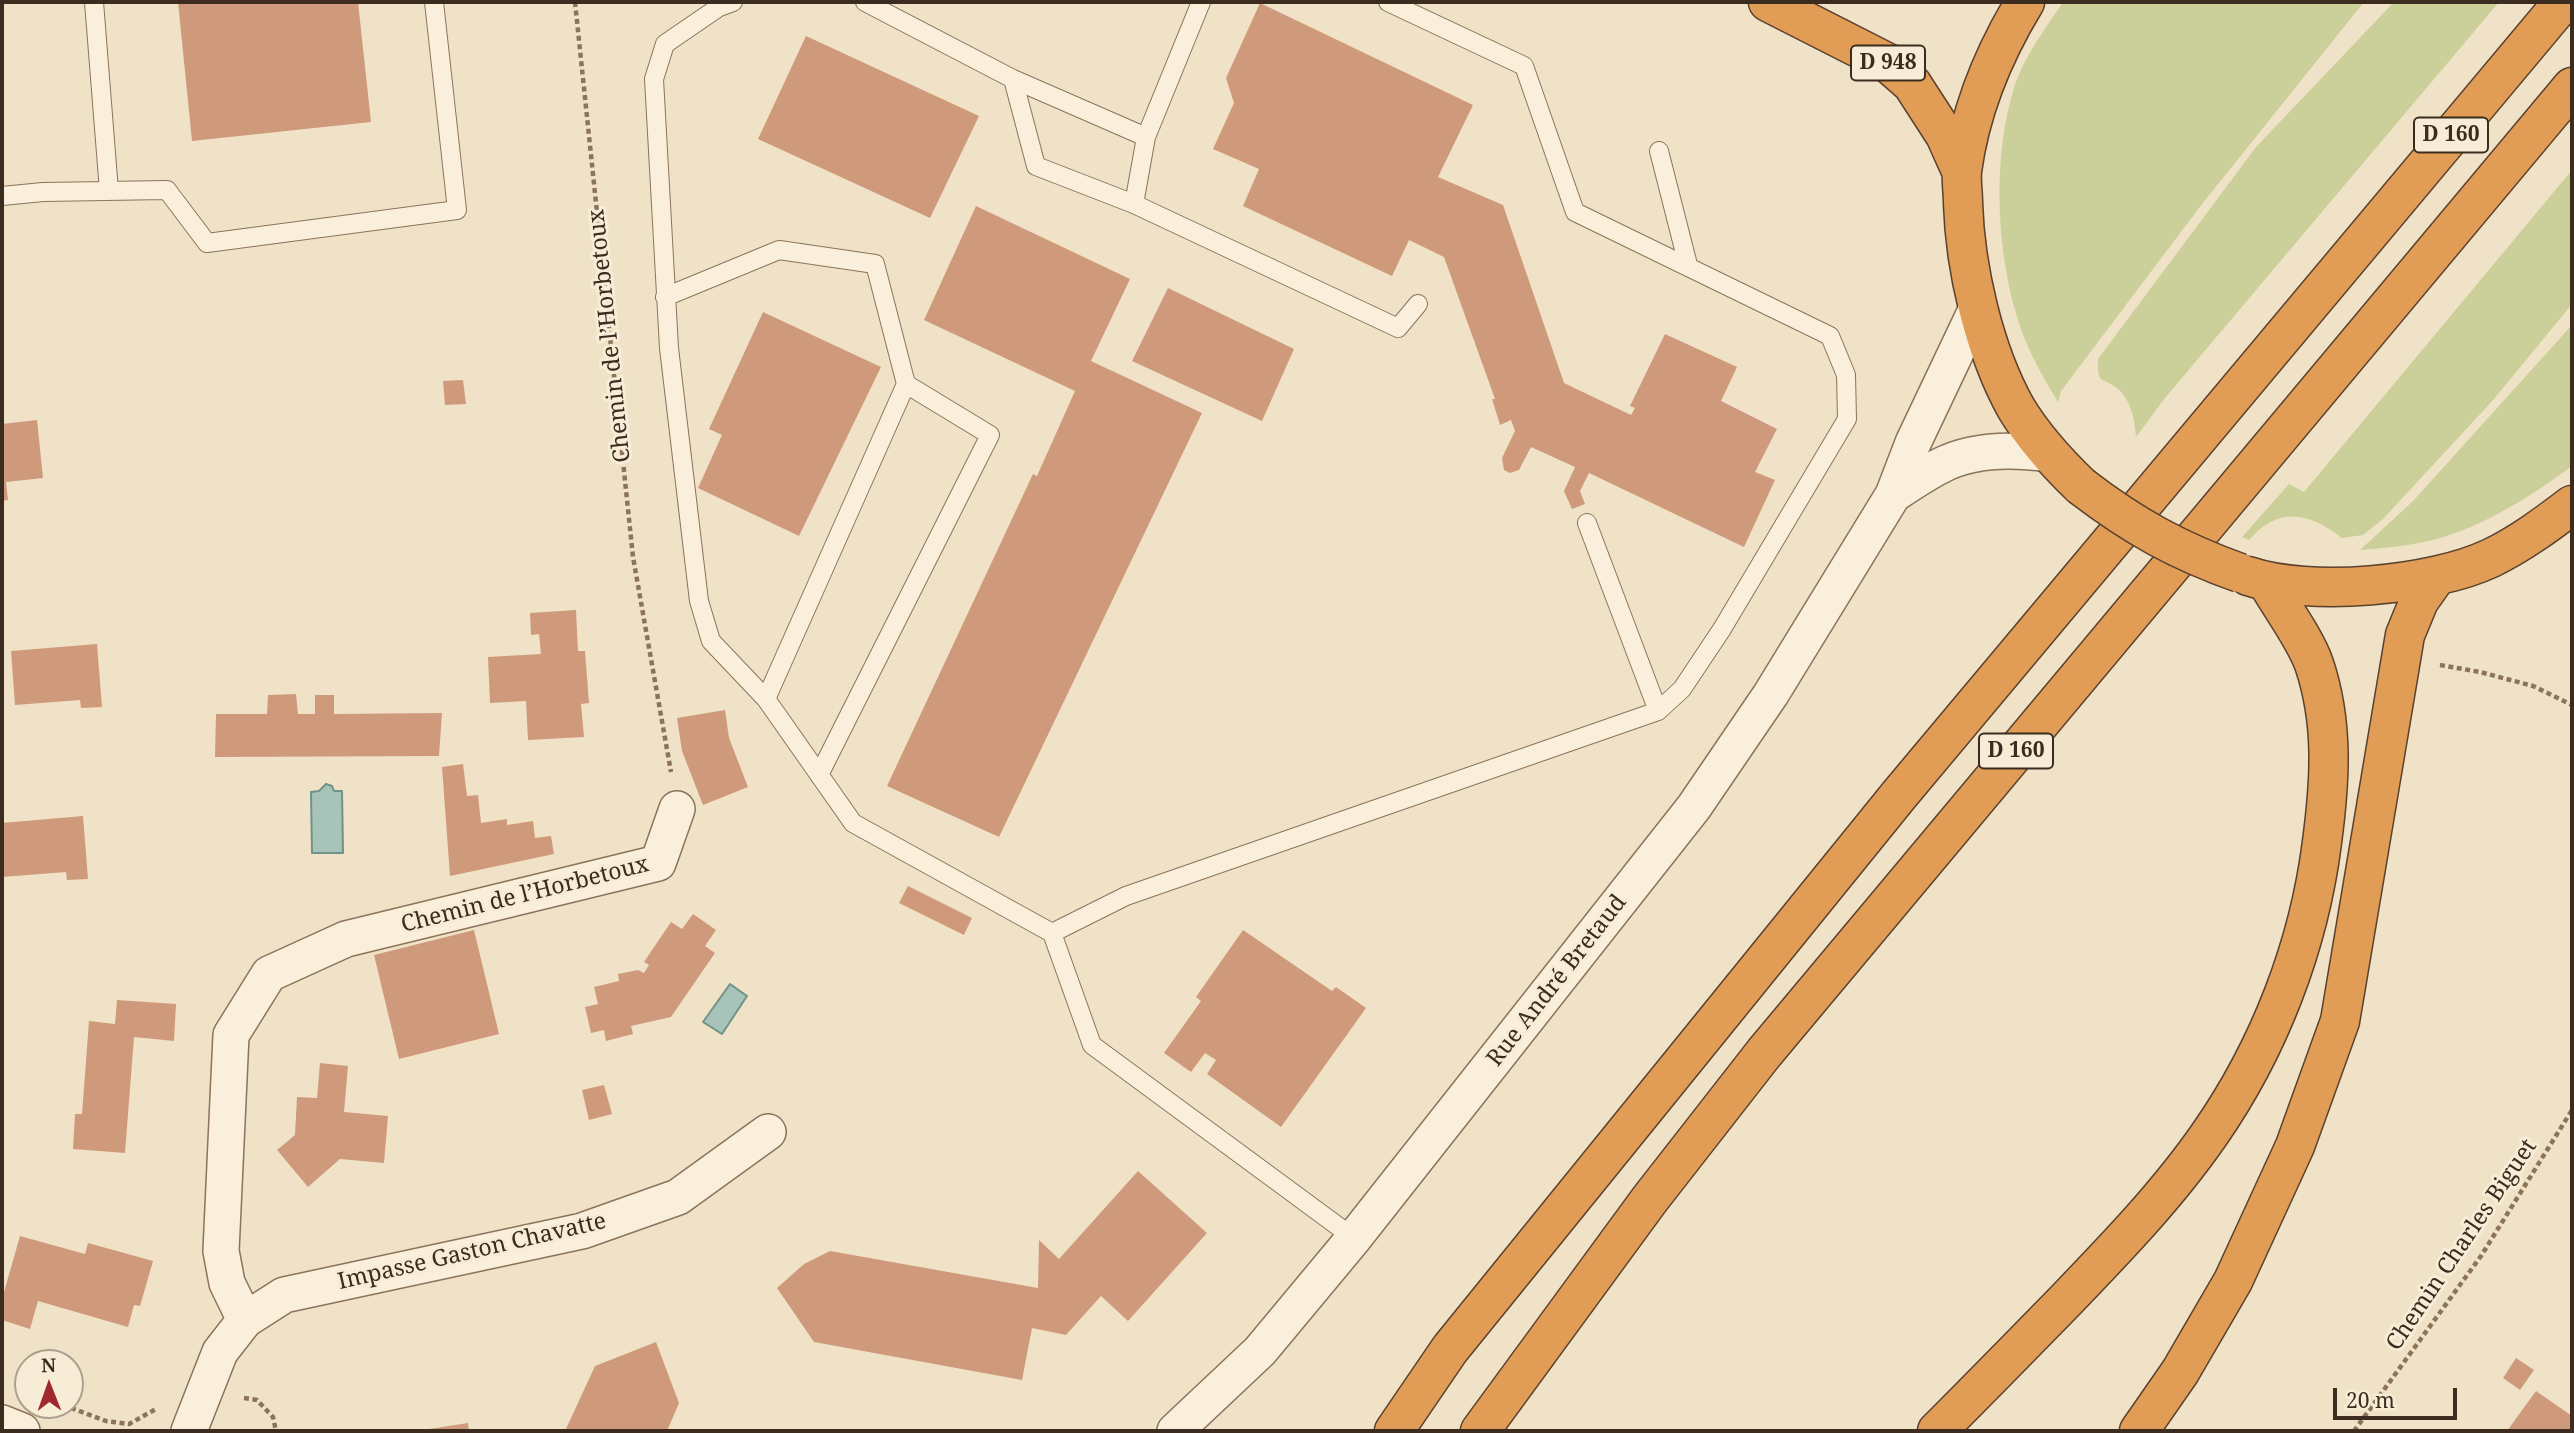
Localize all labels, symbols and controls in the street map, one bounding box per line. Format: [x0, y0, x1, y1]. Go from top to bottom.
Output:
road number: D 948 [1851, 46, 1925, 80]
road number: D 160 [2414, 118, 2488, 152]
street label: Chemin de l’Horbetoux [583, 208, 637, 464]
road number: D 160 [1979, 734, 2053, 768]
street label: Chemin de l’Horbetoux [398, 851, 652, 939]
street label: Rue André Bretaud [1481, 890, 1633, 1072]
street label: Chemin Charles Biguet [2381, 1134, 2543, 1356]
street label: Impasse Gaston Chavatte [335, 1208, 609, 1296]
north arrow [14, 1349, 84, 1419]
text: N [41, 1352, 56, 1378]
scale bar [2336, 1374, 2460, 1418]
text: 20 m [2346, 1386, 2395, 1414]

